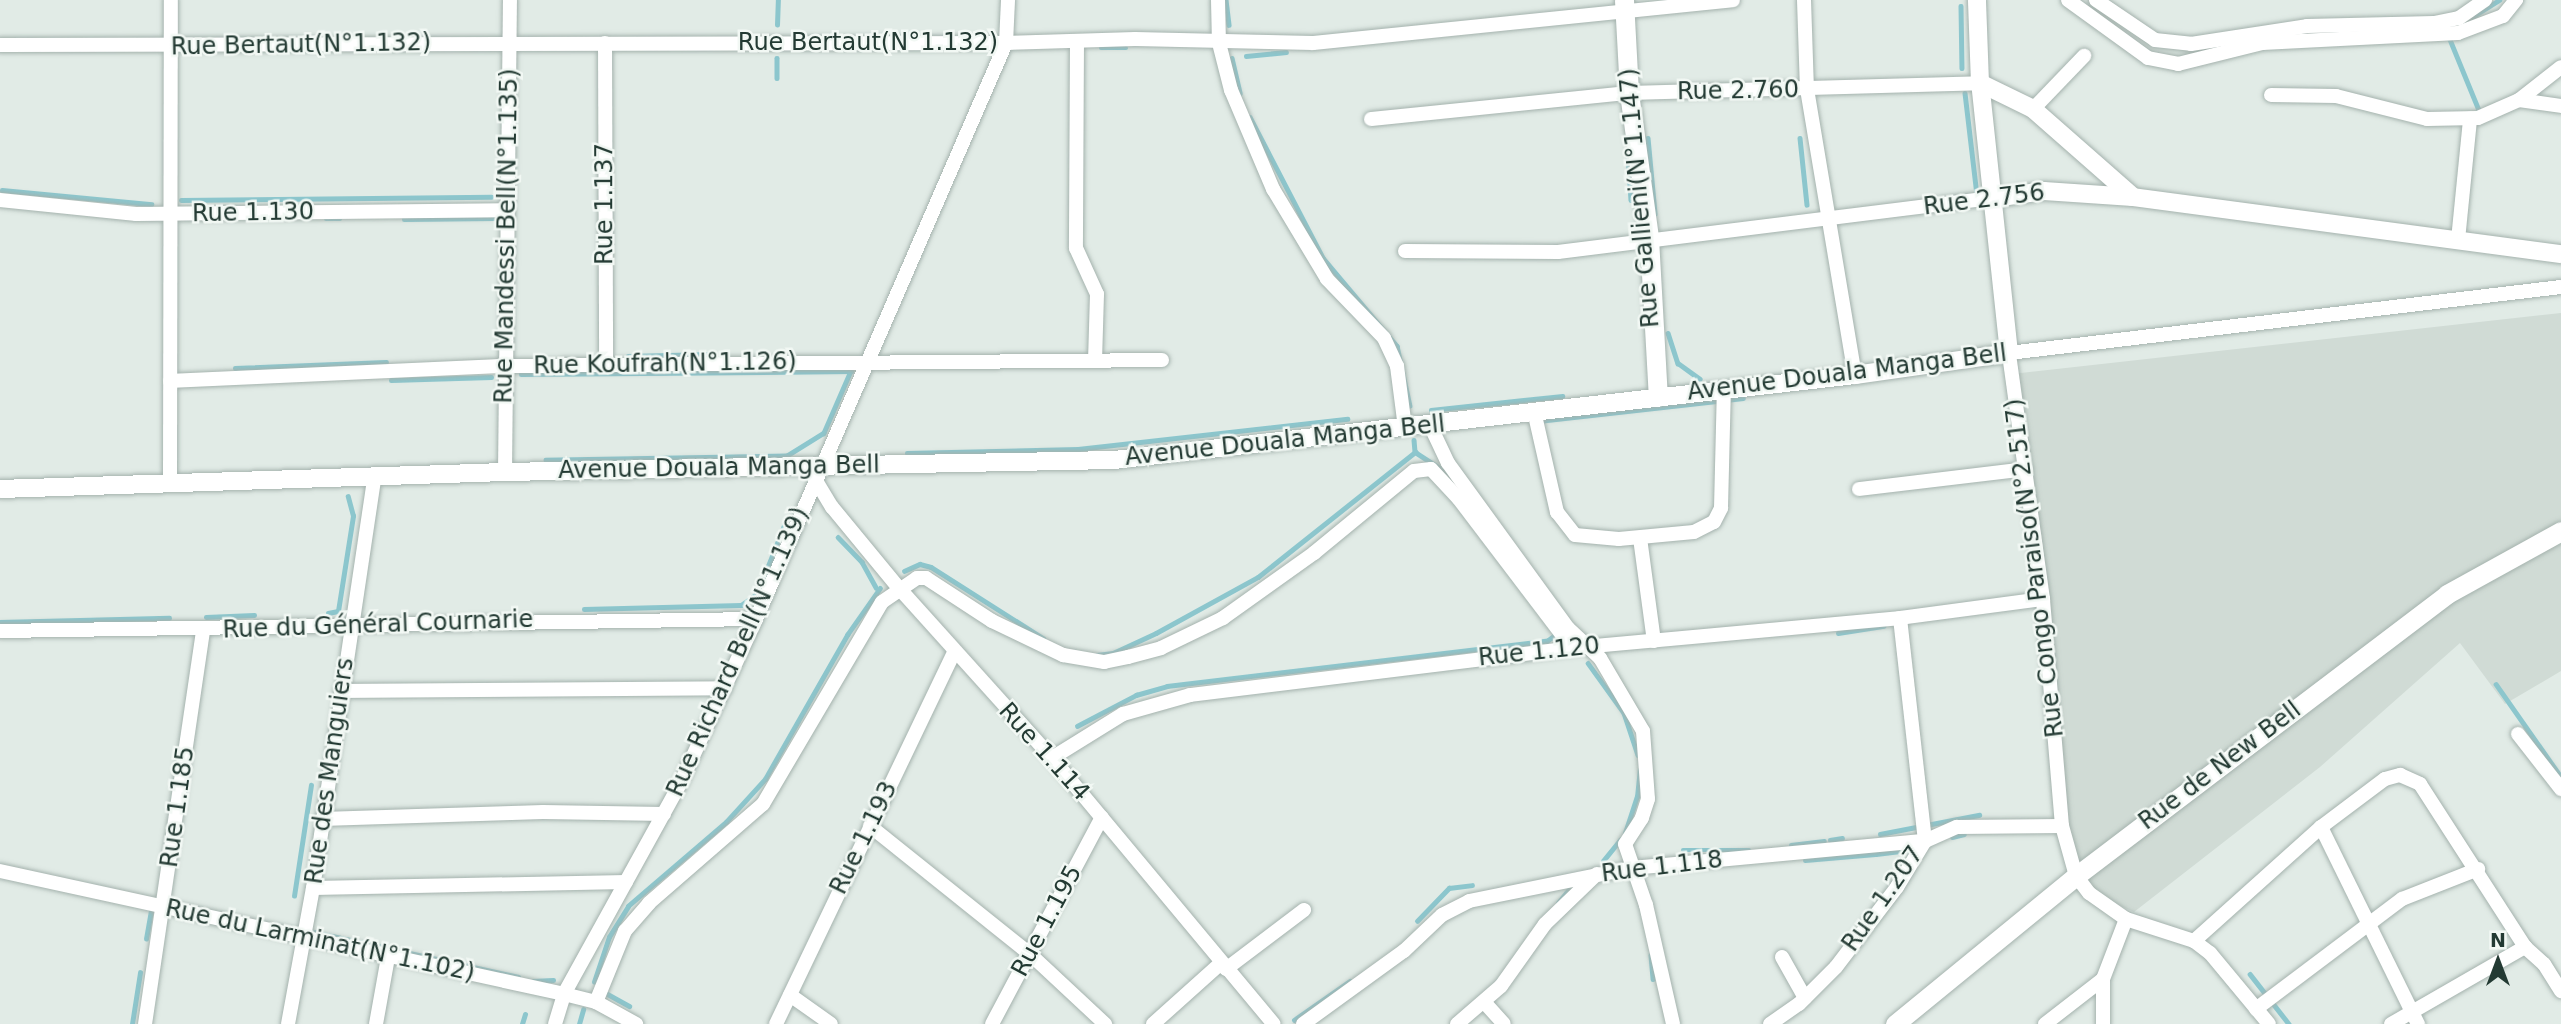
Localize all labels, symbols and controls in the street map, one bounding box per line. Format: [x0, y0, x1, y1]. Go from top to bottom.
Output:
street label: Rue Bertaut(N°1.132) [171, 28, 431, 62]
street label: Rue Bertaut(N°1.132) [738, 29, 998, 57]
street label: Rue Gallieni(N°1.147) [1614, 67, 1666, 329]
street label: Rue Mandessi Bell(N°1.135) [490, 68, 524, 404]
street label: Rue 2.760 [1677, 76, 1799, 106]
street label: Rue 1.137 [591, 143, 619, 265]
street label: Rue 2.756 [1922, 178, 2046, 222]
street label: Rue 1.130 [192, 198, 314, 228]
street label: Avenue Douala Manga Bell [1686, 339, 2008, 407]
street label: Rue Koufrah(N°1.126) [533, 347, 797, 381]
street label: Rue Congo Paraiso(N°2.517) [2000, 397, 2070, 739]
street label: Avenue Douala Manga Bell [1124, 410, 1446, 472]
street label: Avenue Douala Manga Bell [558, 451, 880, 485]
street label: Rue Richard Bell(N°1.139) [661, 503, 815, 801]
street label: Rue du Général Cournarie [222, 605, 534, 645]
street label: Rue 1.120 [1477, 631, 1601, 673]
street label: Rue des Manguiers [300, 656, 360, 886]
street label: Rue de New Bell [2133, 696, 2307, 836]
street label: Rue 1.114 [993, 697, 1095, 807]
street label: Rue 1.185 [155, 745, 201, 869]
street label: Rue 1.193 [824, 777, 904, 899]
street label: Rue 1.207 [1836, 841, 1930, 957]
street label: Rue 1.118 [1600, 845, 1724, 889]
street label: Rue 1.195 [1006, 860, 1088, 982]
street label: Rue du Larminat(N°1.102) [163, 894, 477, 988]
north arrow [2463, 926, 2533, 996]
text: N [2490, 929, 2506, 951]

